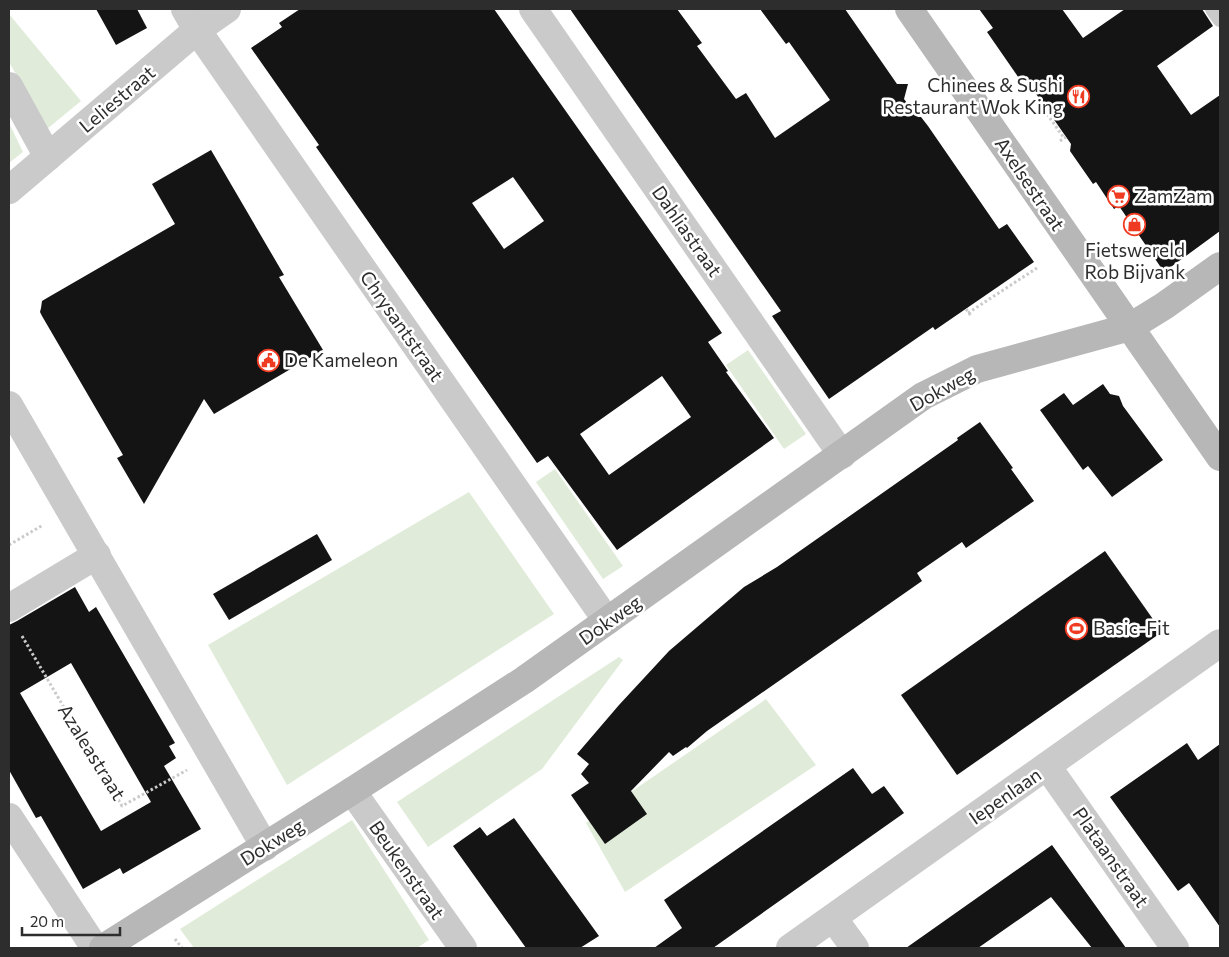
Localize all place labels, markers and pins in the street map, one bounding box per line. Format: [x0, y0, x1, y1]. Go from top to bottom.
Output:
place label: Chinees & Sushi Restaurant Wok King [882, 73, 1063, 118]
restaurant icon: Chinees & Sushi Restaurant Wok King [1067, 84, 1091, 108]
supermarket icon: ZamZam [1106, 184, 1130, 208]
place label: ZamZam [1134, 184, 1213, 207]
shop icon: Fietswereld Rob Bijvank [1123, 212, 1147, 236]
place label: Fietswereld Rob Bijvank [1084, 238, 1186, 283]
public building icon: De Kameleon [256, 348, 280, 372]
place label: De Kameleon [284, 348, 398, 371]
sports icon: Basic-Fit [1065, 616, 1089, 640]
place label: Basic-Fit [1093, 616, 1170, 639]

